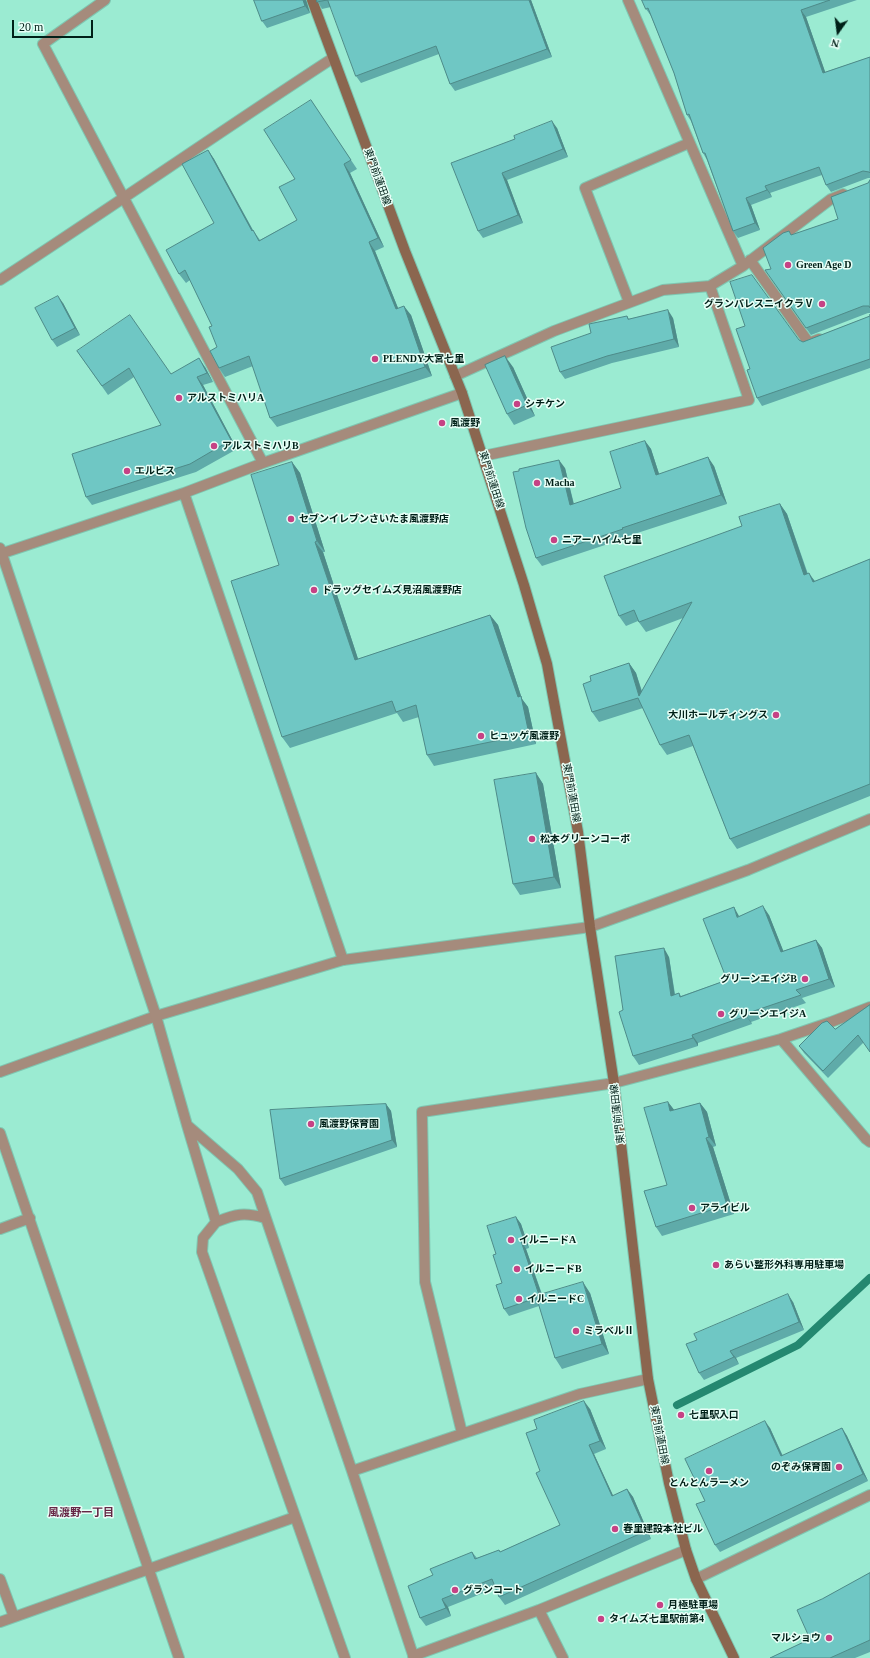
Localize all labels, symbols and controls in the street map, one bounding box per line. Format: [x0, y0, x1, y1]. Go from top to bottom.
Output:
scale bar [14, 12, 95, 38]
north arrow [818, 12, 858, 52]
text: 20 m [19, 20, 43, 34]
text: N [830, 37, 840, 50]
street label: 東門前蓮田線 [361, 147, 393, 207]
place label: Green Age D [796, 259, 851, 271]
marker: Green Age D [783, 260, 793, 270]
place label: グランパレスニイクラⅤ [704, 298, 814, 310]
marker: グランパレスニイクラⅤ [817, 299, 827, 309]
place label: PLENDY大宮七里 [383, 353, 464, 365]
marker: PLENDY大宮七里 [370, 354, 380, 364]
place label: アルストミハリA [187, 392, 264, 404]
marker: アルストミハリA [174, 393, 184, 403]
place label: シチケン [525, 398, 565, 410]
marker: シチケン [512, 399, 522, 409]
place label: 風渡野 [450, 417, 480, 429]
marker: 風渡野 [437, 418, 447, 428]
place label: アルストミハリB [222, 440, 299, 452]
marker: アルストミハリB [209, 441, 219, 451]
street label: 東門前蓮田線 [476, 450, 506, 510]
place label: エルピス [135, 465, 175, 477]
marker: エルピス [122, 466, 132, 476]
place label: Macha [545, 477, 574, 489]
marker: Macha [532, 478, 542, 488]
place label: セブンイレブンさいたま風渡野店 [299, 513, 449, 525]
marker: セブンイレブンさいたま風渡野店 [286, 514, 296, 524]
place label: ニアーハイム七里 [562, 534, 641, 546]
marker: ニアーハイム七里 [549, 535, 559, 545]
place label: ドラッグセイムズ見沼風渡野店 [322, 584, 462, 596]
marker: ドラッグセイムズ見沼風渡野店 [309, 585, 319, 595]
place label: 大川ホールディングス [668, 709, 768, 721]
marker: 大川ホールディングス [771, 710, 781, 720]
place label: ヒュッゲ風渡野 [489, 730, 559, 742]
marker: ヒュッゲ風渡野 [476, 731, 486, 741]
street label: 東門前蓮田線 [560, 762, 582, 824]
place label: 松本グリーンコーポ [540, 833, 630, 845]
marker: 松本グリーンコーポ [527, 834, 537, 844]
place label: グリーンエイジB [720, 973, 797, 985]
marker: グリーンエイジB [800, 974, 810, 984]
place label: グリーンエイジA [729, 1008, 806, 1020]
marker: グリーンエイジA [716, 1009, 726, 1019]
street label: 東門前蓮田線 [608, 1083, 628, 1145]
place label: 風渡野保育園 [319, 1118, 379, 1130]
marker: 風渡野保育園 [306, 1119, 316, 1129]
place label: アライビル [700, 1202, 750, 1214]
marker: アライビル [687, 1203, 697, 1213]
place label: イルニードA [519, 1234, 576, 1246]
marker: イルニードA [506, 1235, 516, 1245]
place label: あらい整形外科専用駐車場 [724, 1259, 844, 1271]
marker: あらい整形外科専用駐車場 [711, 1260, 721, 1270]
place label: イルニードB [525, 1263, 582, 1275]
marker: イルニードB [512, 1264, 522, 1274]
place label: イルニードC [527, 1293, 584, 1305]
marker: イルニードC [514, 1294, 524, 1304]
place label: ミラベルⅡ [584, 1325, 634, 1337]
marker: ミラベルⅡ [571, 1326, 581, 1336]
street label: 東門前蓮田線 [647, 1404, 671, 1466]
place label: 七里駅入口 [689, 1409, 739, 1421]
marker: 七里駅入口 [676, 1410, 686, 1420]
place label: のぞみ保育園 [771, 1461, 831, 1473]
marker: のぞみ保育園 [834, 1462, 844, 1472]
marker: とんとんラーメン [704, 1466, 714, 1476]
place label: とんとんラーメン [669, 1477, 749, 1489]
district label: 風渡野一丁目 [48, 1506, 114, 1520]
place label: 春里建設本社ビル [623, 1523, 703, 1535]
marker: 春里建設本社ビル [610, 1524, 620, 1534]
place label: グランコート [463, 1584, 523, 1596]
marker: グランコート [450, 1585, 460, 1595]
place label: 月極駐車場 [668, 1599, 718, 1611]
marker: 月極駐車場 [655, 1600, 665, 1610]
place label: タイムズ七里駅前第4 [609, 1613, 704, 1625]
marker: タイムズ七里駅前第4 [596, 1614, 606, 1624]
place label: マルショウ [771, 1632, 821, 1644]
marker: マルショウ [824, 1633, 834, 1643]

